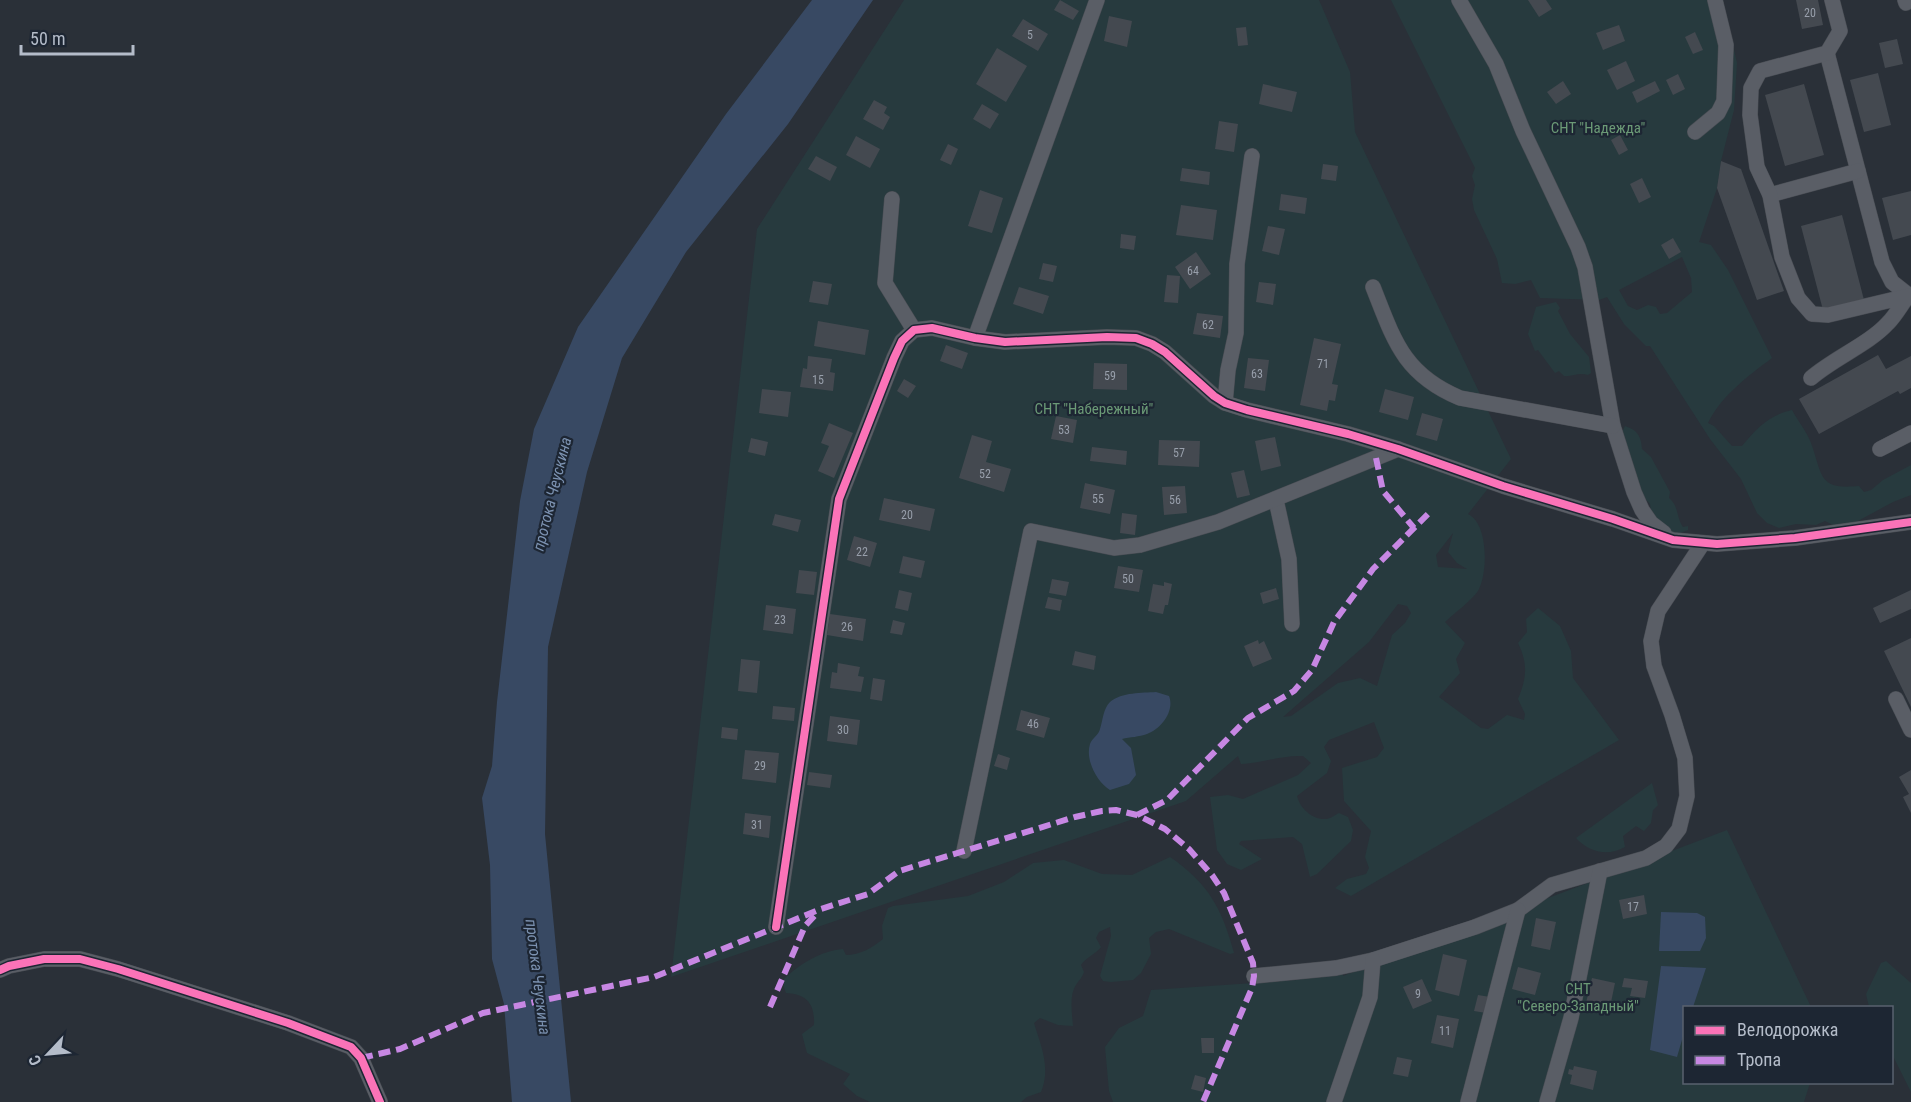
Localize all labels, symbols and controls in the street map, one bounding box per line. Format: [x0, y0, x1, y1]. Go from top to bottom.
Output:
house number: 20 [1804, 6, 1816, 20]
scale bar [21, 18, 134, 56]
text: 50 m [30, 28, 65, 49]
house number: 5 [1027, 28, 1033, 42]
park label: СНТ "Надежда" [1551, 119, 1645, 137]
house number: 64 [1187, 264, 1199, 278]
house number: 62 [1202, 318, 1214, 332]
house number: 71 [1317, 357, 1329, 371]
house number: 63 [1251, 367, 1263, 381]
house number: 59 [1104, 369, 1116, 383]
house number: 15 [812, 373, 824, 387]
park label: СНТ "Набережный" [1035, 400, 1154, 418]
house number: 53 [1058, 423, 1070, 437]
water label: протока Чеускина [529, 435, 575, 553]
house number: 57 [1173, 446, 1185, 460]
house number: 52 [979, 467, 991, 481]
house number: 55 [1092, 492, 1104, 506]
house number: 56 [1169, 493, 1181, 507]
house number: 20 [901, 508, 913, 522]
house number: 22 [856, 545, 868, 559]
house number: 50 [1122, 572, 1134, 586]
house number: 23 [774, 613, 786, 627]
house number: 26 [841, 620, 853, 634]
house number: 46 [1027, 717, 1039, 731]
house number: 30 [837, 723, 849, 737]
house number: 29 [754, 759, 766, 773]
house number: 31 [751, 818, 763, 832]
house number: 17 [1627, 900, 1639, 914]
water label: протока Чеускина [521, 918, 555, 1036]
park label: СНТ "Северо-Западный" [1517, 980, 1639, 1015]
house number: 9 [1415, 987, 1421, 1001]
legend [1683, 1006, 1893, 1084]
text: Велодорожка [1737, 1019, 1838, 1040]
north arrow [18, 1024, 78, 1084]
house number: 11 [1439, 1024, 1451, 1038]
text: Тропа [1737, 1049, 1781, 1070]
text: С [24, 1052, 46, 1069]

